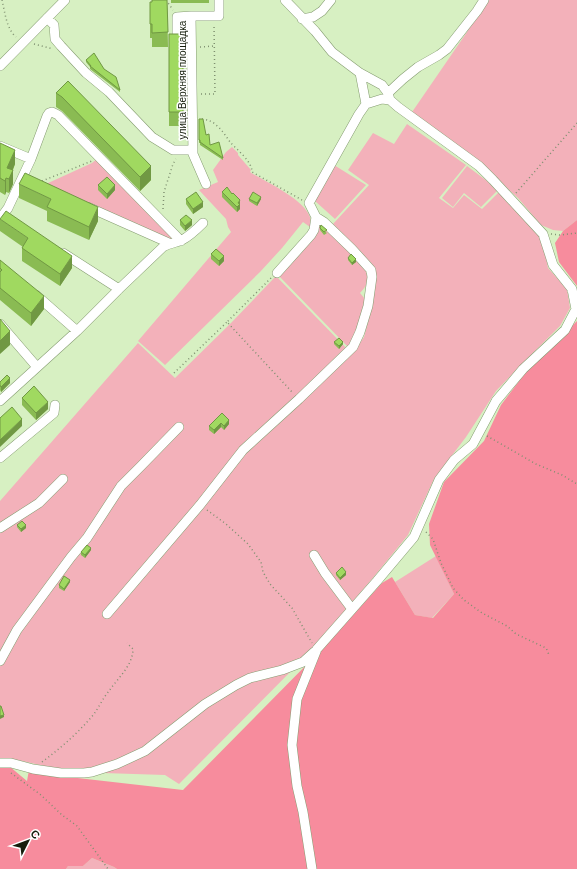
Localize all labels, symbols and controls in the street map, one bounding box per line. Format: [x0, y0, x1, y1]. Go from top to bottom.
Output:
street label: улица Верхняя площадка [177, 20, 188, 139]
north arrow [8, 821, 48, 861]
text: С [28, 827, 43, 841]

